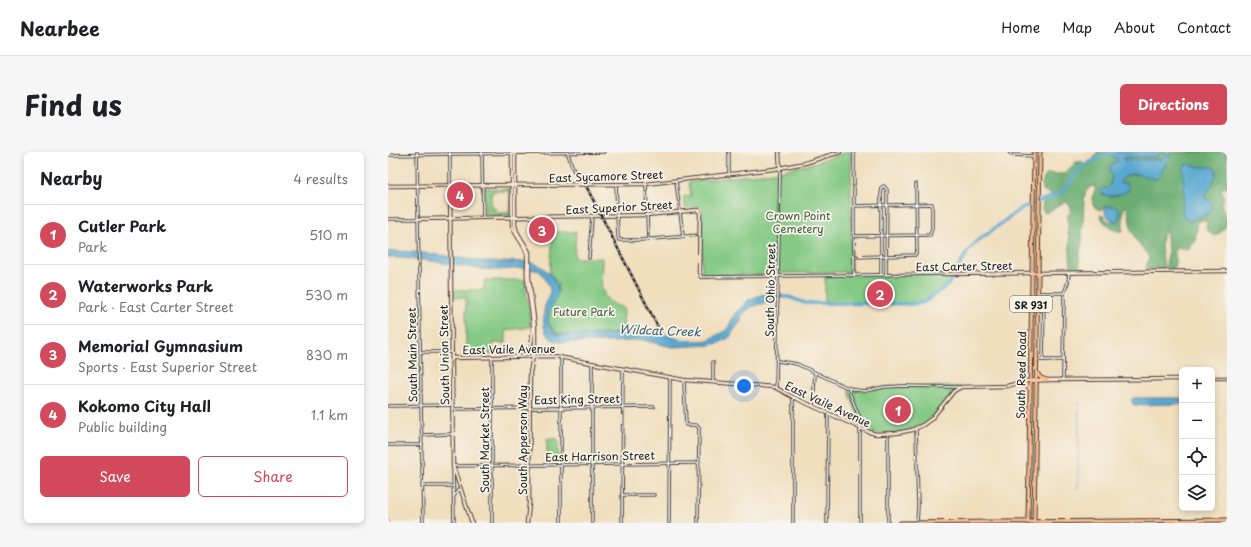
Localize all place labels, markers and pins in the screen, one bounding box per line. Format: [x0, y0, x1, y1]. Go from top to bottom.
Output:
pin: 4 [447, 180, 473, 210]
pin: 3 [529, 215, 555, 245]
pin: 2 [867, 279, 893, 309]
pin: 1 [885, 395, 911, 425]

